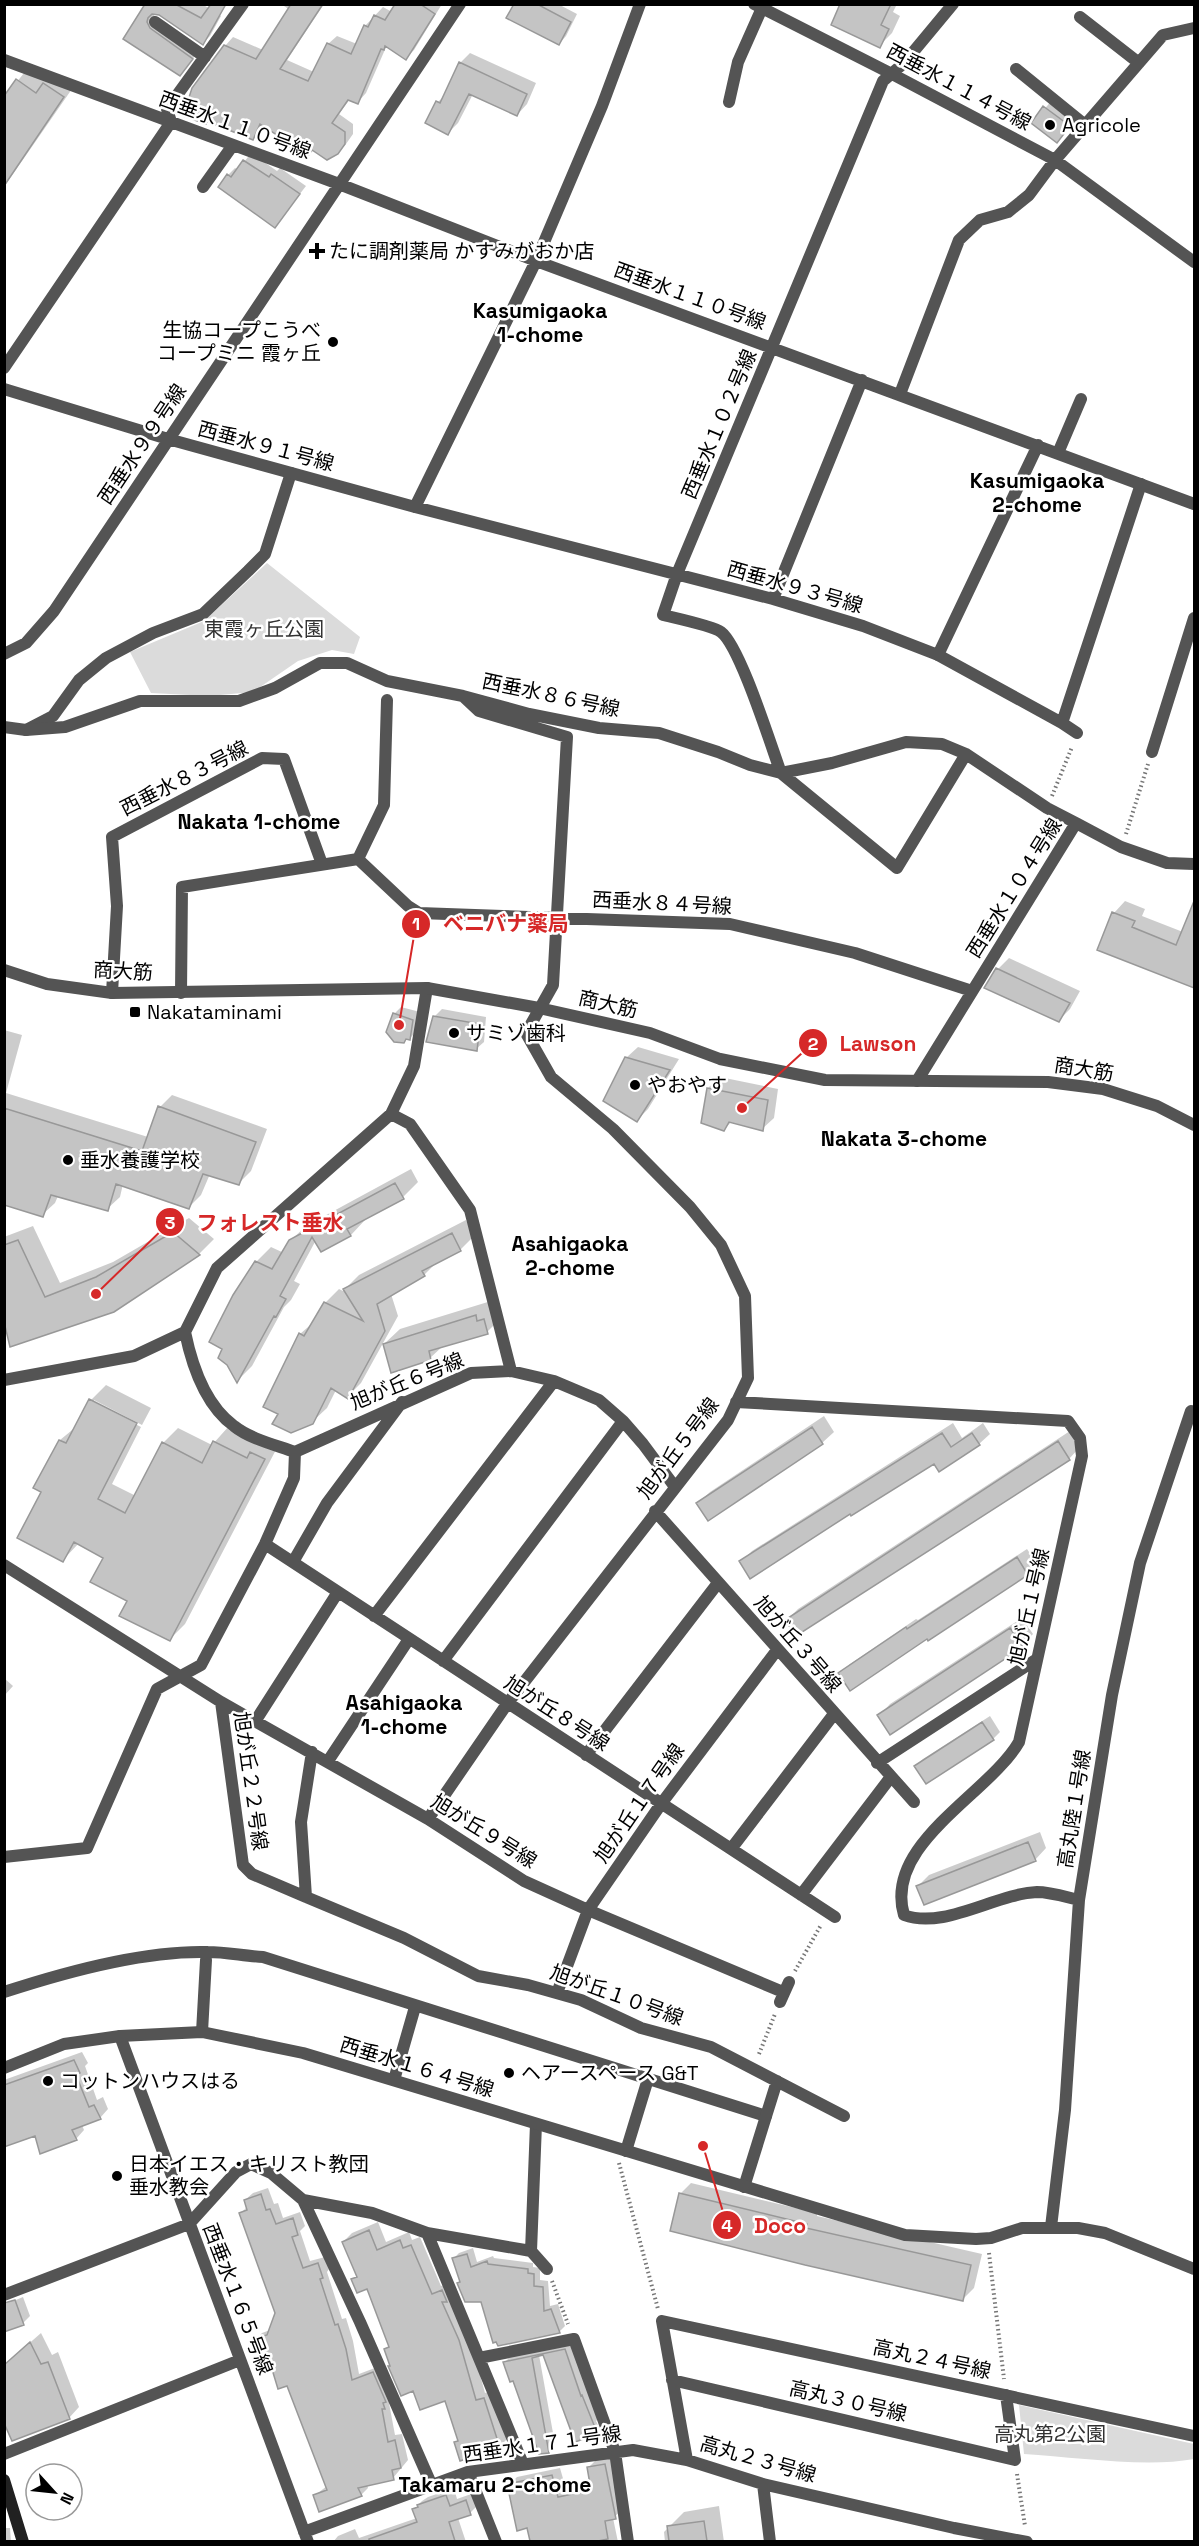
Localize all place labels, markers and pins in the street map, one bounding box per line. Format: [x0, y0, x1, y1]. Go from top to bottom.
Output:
place label: Agricole [1062, 112, 1141, 138]
marker: Agricole [1043, 118, 1057, 132]
place label: たに調剤薬局 かすみがおか店 [329, 238, 594, 264]
marker: たに調剤薬局 かすみがおか店 [310, 244, 324, 258]
place label: 生協コープこうべ コープミニ 霞ヶ丘 [157, 317, 321, 366]
marker: 生協コープこうべ コープミニ 霞ヶ丘 [326, 335, 340, 349]
callout: ベニバナ薬局 [401, 904, 581, 943]
place label: Nakataminami [147, 999, 282, 1025]
marker: Nakataminami [128, 1005, 142, 1019]
place label: サミゾ歯科 [466, 1020, 566, 1046]
callout: Lawson [798, 1024, 929, 1063]
marker: サミゾ歯科 [447, 1026, 461, 1040]
place label: やおやす [647, 1072, 727, 1098]
marker: やおやす [628, 1078, 642, 1092]
place label: 垂水養護学校 [80, 1147, 200, 1173]
marker: 垂水養護学校 [61, 1153, 75, 1167]
callout: フォレスト垂水 [155, 1203, 356, 1242]
place label: ヘアースペース G&T [521, 2060, 699, 2086]
marker: ヘアースペース G&T [502, 2066, 516, 2080]
place label: コットンハウスはる [60, 2068, 240, 2094]
marker: コットンハウスはる [41, 2074, 55, 2088]
place label: 日本イエス・キリスト教団 垂水教会 [129, 2151, 369, 2200]
marker: 日本イエス・キリスト教団 垂水教会 [110, 2169, 124, 2183]
callout: Doco [712, 2206, 818, 2245]

